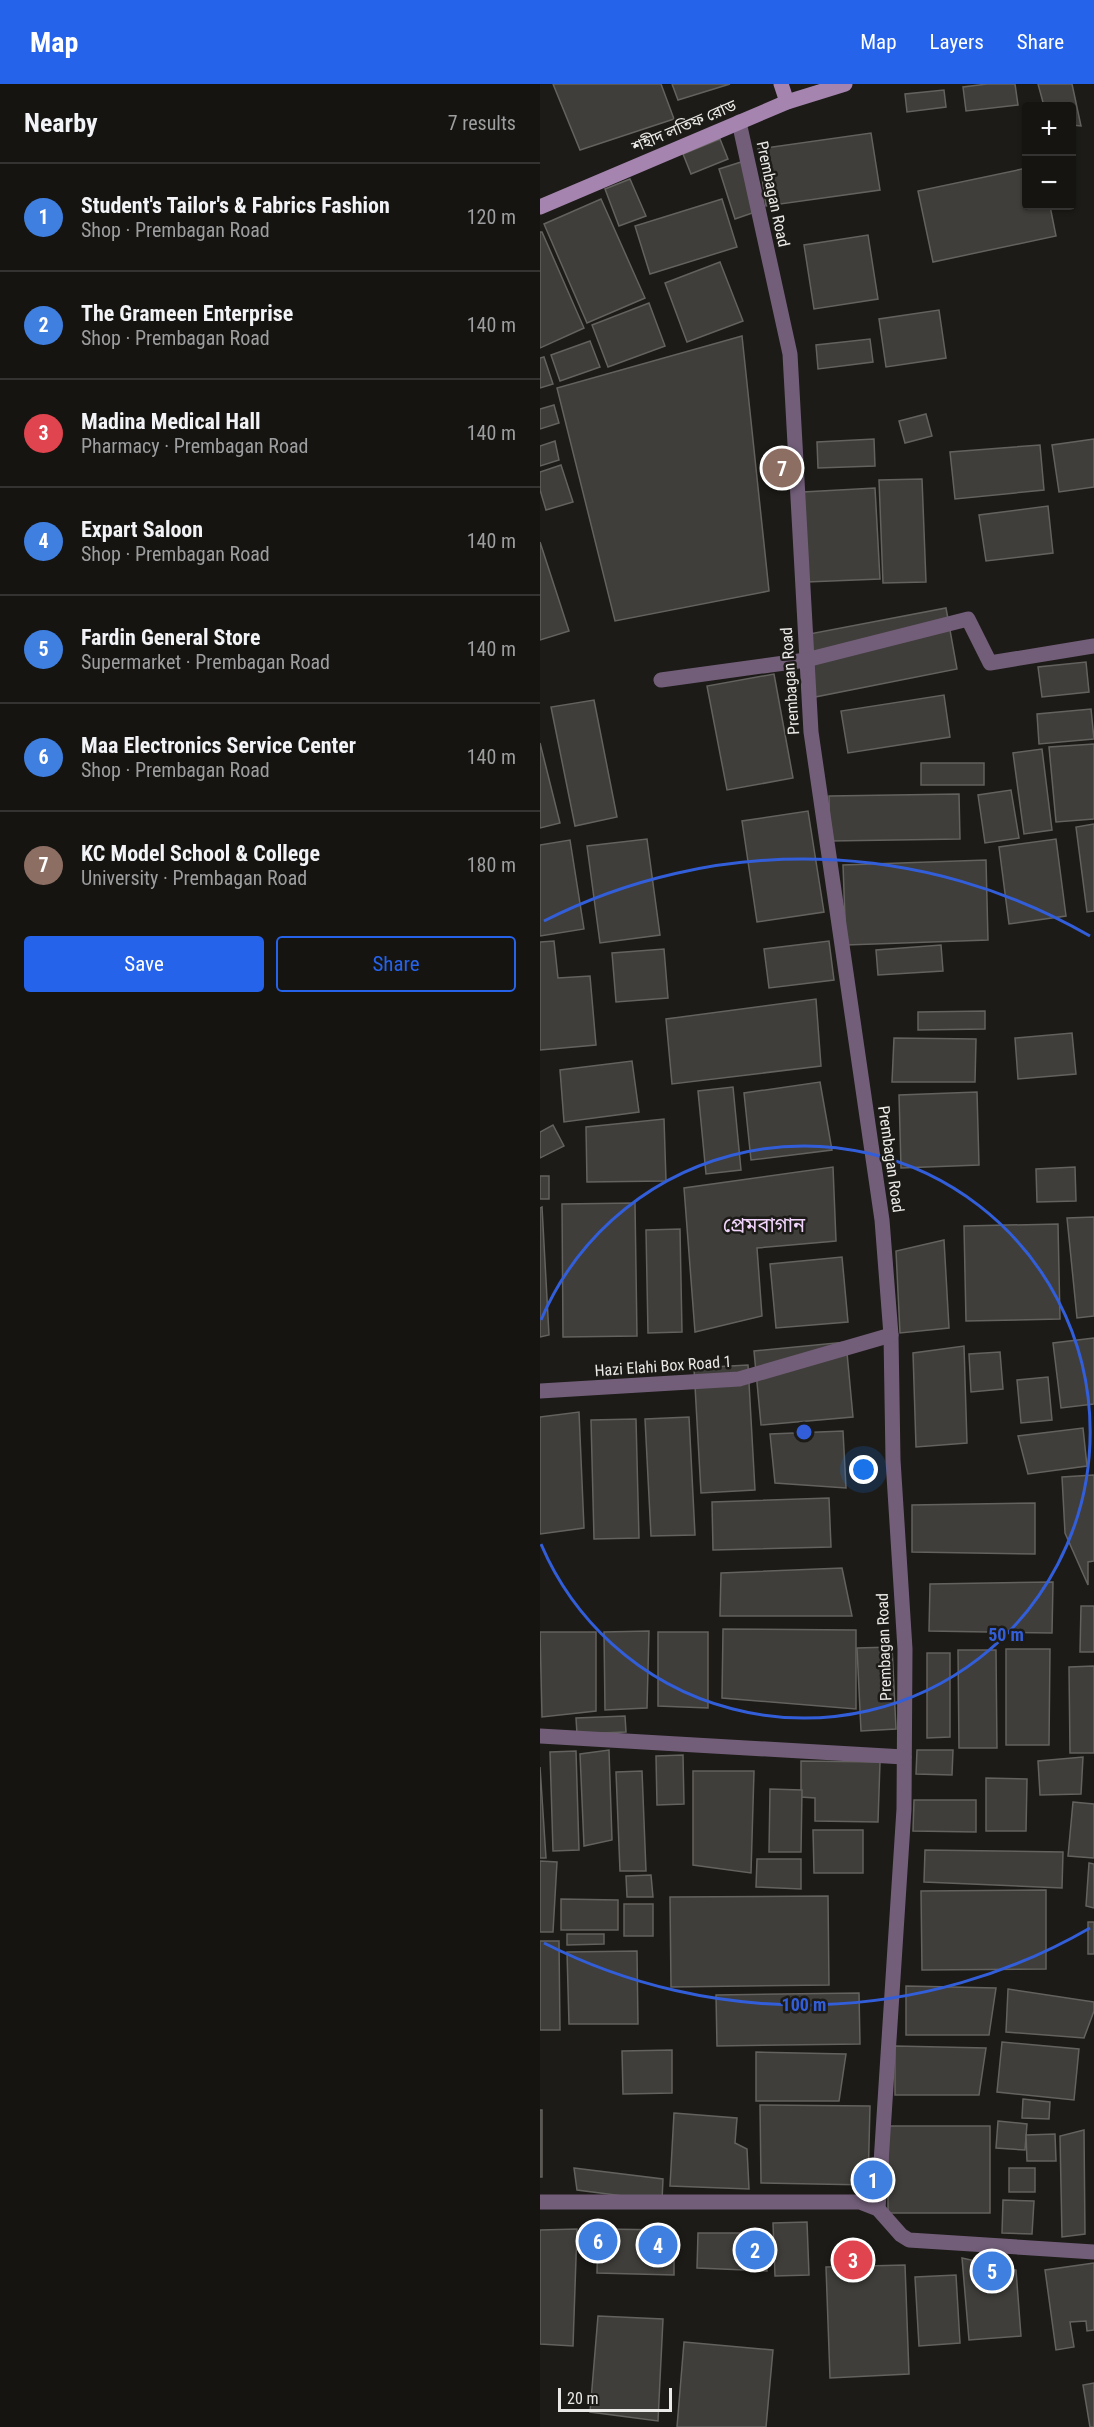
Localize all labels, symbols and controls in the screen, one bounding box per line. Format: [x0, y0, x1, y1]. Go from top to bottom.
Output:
text: Map [30, 26, 78, 59]
text: Map [860, 30, 897, 54]
text: Layers [930, 30, 984, 54]
text: Share [1017, 30, 1064, 54]
street label: শহীদ লতিফ রোড [628, 95, 740, 157]
map controls [1022, 102, 1076, 210]
button: + [1022, 102, 1076, 156]
text: Nearby [24, 108, 98, 138]
text: 7 results [448, 111, 516, 135]
street label: Prembagan Road [753, 139, 793, 249]
button: − [1022, 156, 1076, 210]
text: Student's Tailor's & Fabrics Fashion [81, 193, 390, 218]
text: 1 [38, 205, 49, 229]
text: 120 m [467, 205, 516, 229]
text: Shop · Prembagan Road [81, 218, 270, 242]
text: The Grameen Enterprise [81, 301, 293, 326]
text: 2 [38, 313, 49, 337]
text: 140 m [467, 313, 516, 337]
text: Shop · Prembagan Road [81, 326, 270, 350]
text: Madina Medical Hall [81, 409, 260, 434]
text: 3 [38, 421, 49, 445]
text: 140 m [467, 421, 516, 445]
text: Pharmacy · Prembagan Road [81, 434, 308, 458]
pin: 7 [762, 446, 802, 490]
text: Expart Saloon [81, 517, 203, 542]
text: 4 [38, 529, 49, 553]
text: 140 m [467, 529, 516, 553]
text: Shop · Prembagan Road [81, 542, 270, 566]
text: Fardin General Store [81, 625, 260, 650]
street label: Prembagan Road [777, 627, 803, 735]
text: 5 [38, 637, 49, 661]
text: 140 m [467, 637, 516, 661]
text: Supermarket · Prembagan Road [81, 650, 330, 674]
text: Maa Electronics Service Center [81, 733, 356, 758]
text: 6 [38, 745, 49, 769]
text: 140 m [467, 745, 516, 769]
text: Shop · Prembagan Road [81, 758, 270, 782]
text: KC Model School & College [81, 841, 320, 866]
text: 7 [38, 853, 49, 877]
text: 180 m [467, 853, 516, 877]
text: University · Prembagan Road [81, 866, 307, 890]
button: Save [24, 936, 264, 992]
button: Share [276, 936, 516, 992]
street label: Prembagan Road [874, 1104, 908, 1214]
district label: প্রেমবাগান [723, 1213, 806, 1237]
street label: Hazi Elahi Box Road 1 [594, 1352, 732, 1380]
centre of rings [794, 1422, 814, 1442]
your location [849, 1455, 878, 1484]
street label: Prembagan Road [873, 1593, 895, 1701]
text: 50 m [988, 1624, 1024, 1645]
text: 100 m [782, 1994, 826, 2015]
pin: 1 [854, 2158, 892, 2202]
pin: 6 [578, 2218, 618, 2264]
pin: 4 [638, 2222, 678, 2268]
pin: 2 [736, 2228, 774, 2272]
pin: 3 [834, 2238, 872, 2282]
pin: 5 [972, 2248, 1012, 2294]
scale bar [558, 2385, 672, 2412]
text: 20 m [567, 2389, 599, 2408]

